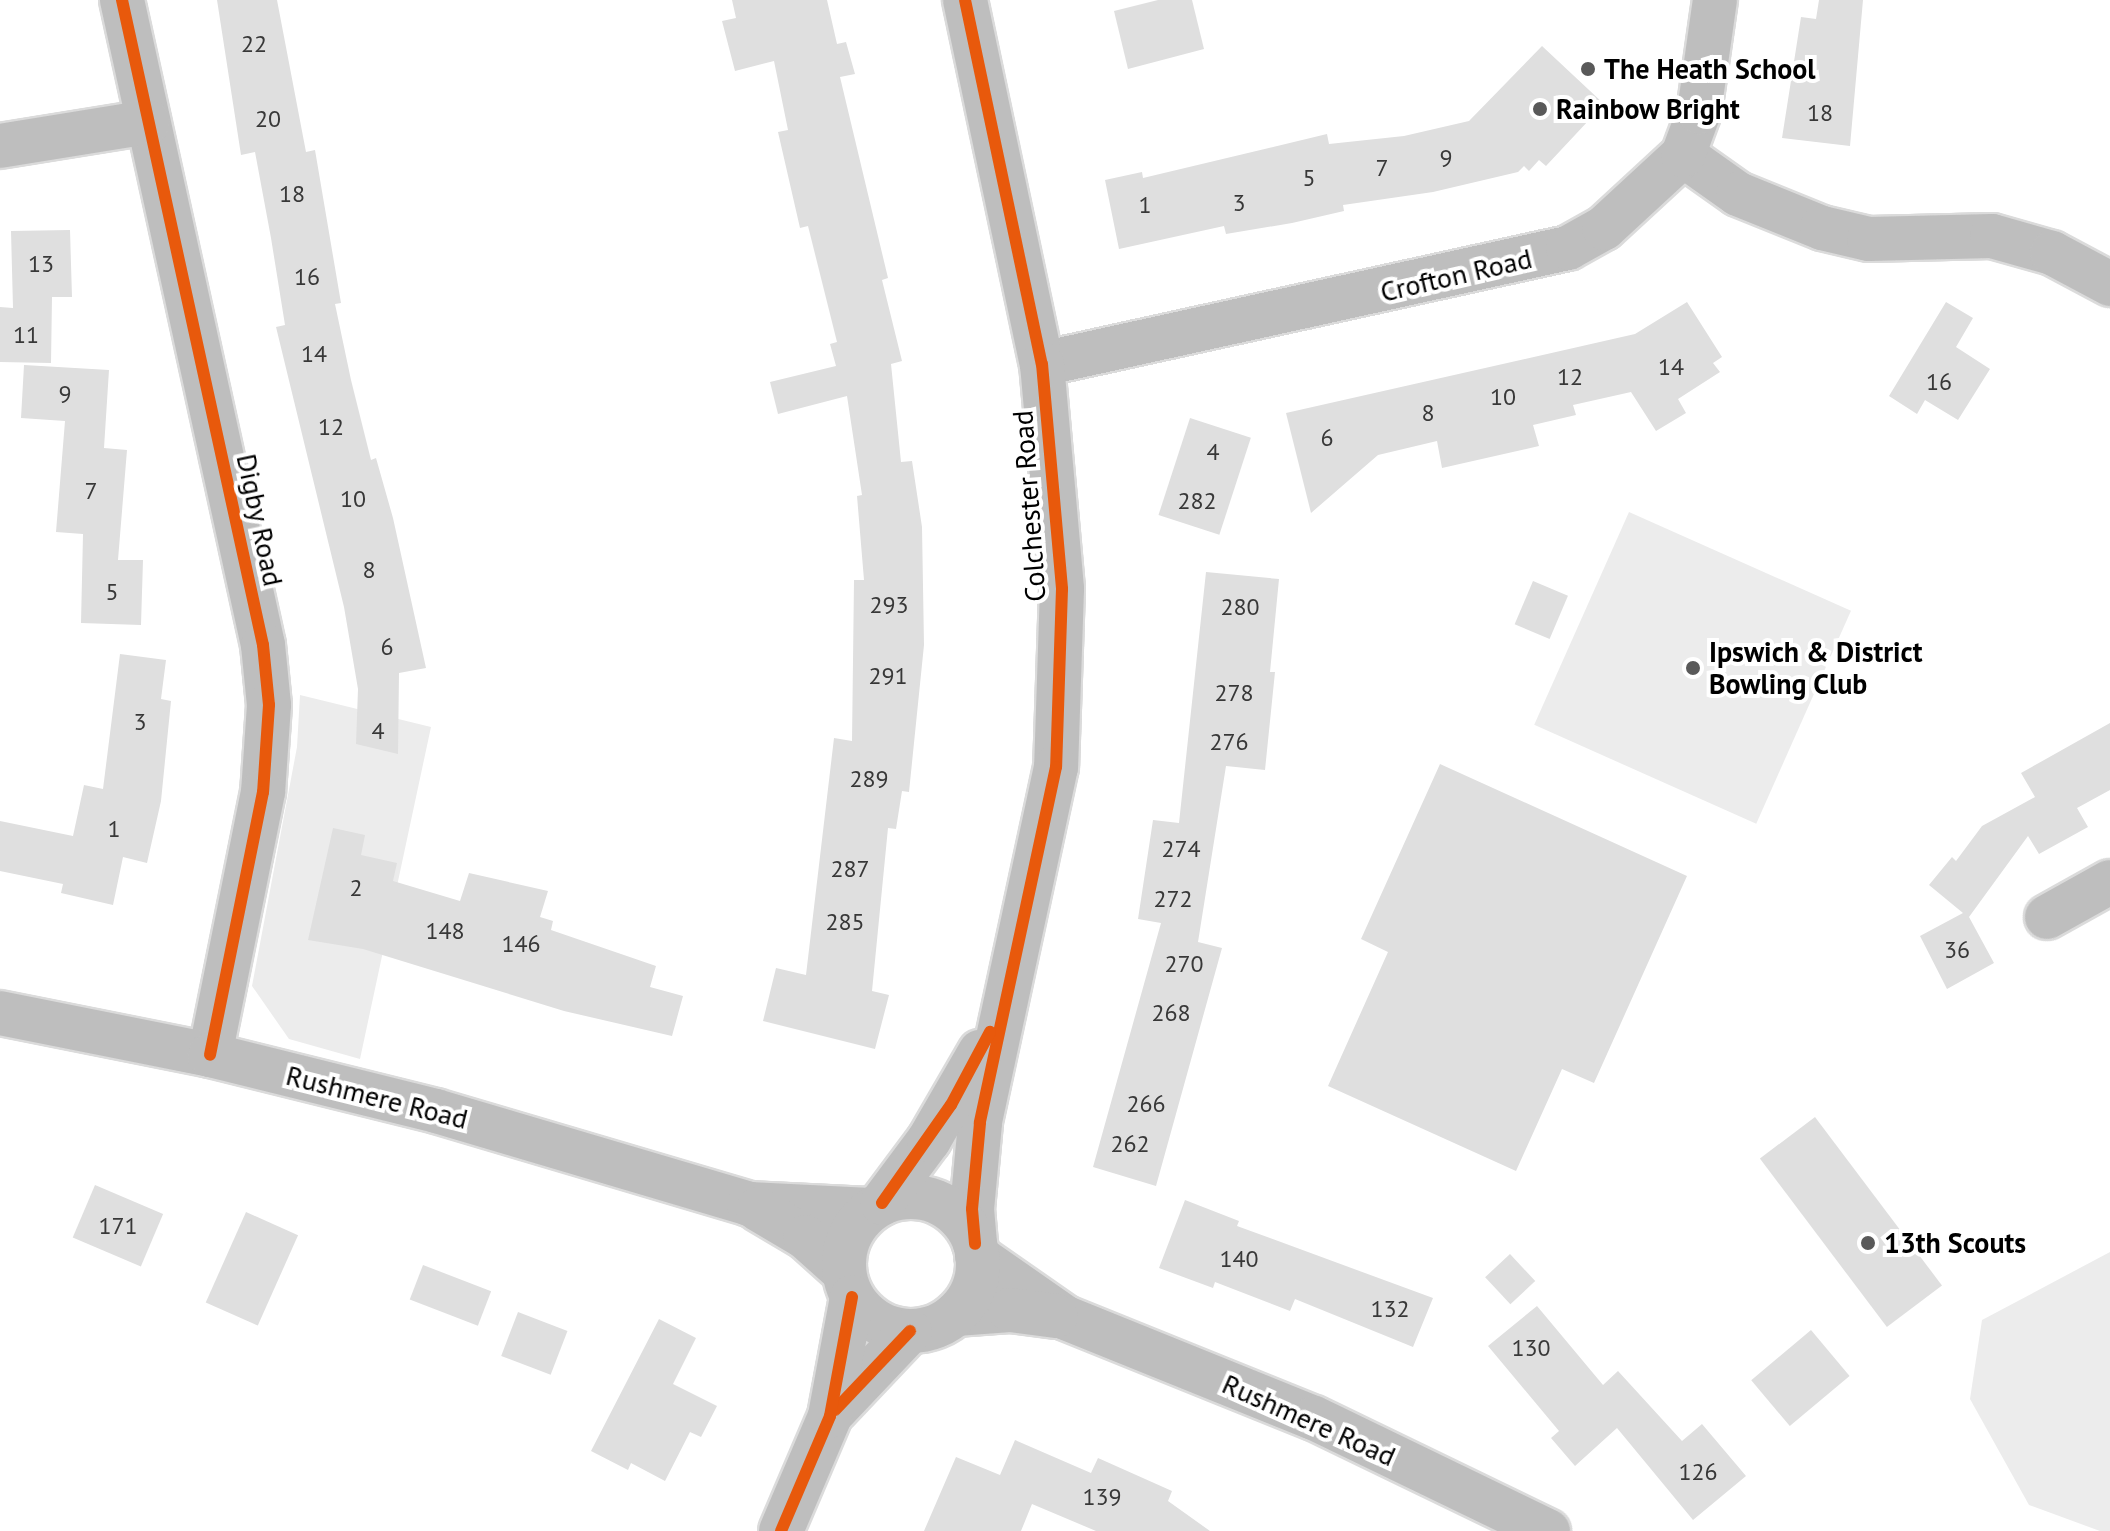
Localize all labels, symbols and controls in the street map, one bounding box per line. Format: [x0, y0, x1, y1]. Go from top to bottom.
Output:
house number: 22 [241, 30, 267, 58]
place label: The Heath School [1604, 52, 1815, 86]
marker: The Heath School [1579, 60, 1597, 78]
place label: Rainbow Bright [1556, 92, 1741, 126]
house number: 18 [1807, 99, 1833, 127]
marker: Rainbow Bright [1531, 100, 1549, 118]
house number: 20 [255, 105, 281, 133]
house number: 9 [1439, 144, 1453, 172]
house number: 7 [1375, 154, 1389, 182]
house number: 5 [1302, 164, 1316, 192]
house number: 18 [279, 180, 305, 208]
house number: 3 [1232, 189, 1246, 217]
house number: 1 [1138, 191, 1152, 219]
street label: Crofton Road [1377, 241, 1535, 309]
house number: 13 [28, 250, 54, 278]
house number: 16 [294, 263, 320, 291]
house number: 11 [13, 321, 39, 349]
house number: 14 [301, 340, 327, 368]
house number: 14 [1658, 353, 1684, 381]
house number: 12 [1557, 363, 1583, 391]
house number: 16 [1926, 368, 1952, 396]
house number: 9 [58, 380, 72, 408]
house number: 10 [1490, 383, 1516, 411]
house number: 8 [1421, 399, 1435, 427]
street label: Colchester Road [1006, 409, 1052, 603]
house number: 12 [318, 413, 344, 441]
house number: 6 [1320, 424, 1334, 452]
house number: 4 [1206, 438, 1220, 466]
street label: Digby Road [229, 450, 291, 590]
house number: 7 [84, 477, 98, 505]
house number: 10 [340, 485, 366, 513]
house number: 282 [1177, 487, 1217, 515]
house number: 8 [362, 556, 376, 584]
house number: 5 [105, 578, 119, 606]
house number: 293 [869, 591, 909, 619]
house number: 280 [1220, 593, 1260, 621]
house number: 6 [380, 633, 394, 661]
place label: Ipswich & District Bowling Club [1709, 635, 1922, 701]
marker: Ipswich & District Bowling Club [1684, 659, 1702, 677]
house number: 291 [868, 662, 908, 690]
house number: 278 [1214, 679, 1254, 707]
house number: 3 [133, 708, 147, 736]
house number: 4 [371, 717, 385, 745]
house number: 276 [1209, 728, 1249, 756]
house number: 289 [849, 765, 889, 793]
house number: 1 [107, 815, 121, 843]
house number: 274 [1161, 835, 1201, 863]
house number: 287 [830, 855, 870, 883]
house number: 2 [349, 874, 363, 902]
house number: 272 [1153, 885, 1193, 913]
house number: 285 [825, 908, 865, 936]
house number: 148 [425, 917, 465, 945]
house number: 146 [501, 930, 541, 958]
house number: 36 [1944, 936, 1970, 964]
house number: 270 [1164, 950, 1204, 978]
house number: 268 [1151, 999, 1191, 1027]
street label: Rushmere Road [283, 1058, 471, 1136]
house number: 266 [1126, 1090, 1166, 1118]
house number: 262 [1110, 1130, 1150, 1158]
house number: 171 [98, 1212, 138, 1240]
place label: 13th Scouts [1884, 1226, 2026, 1260]
marker: 13th Scouts [1859, 1234, 1877, 1252]
house number: 140 [1219, 1245, 1259, 1273]
house number: 132 [1370, 1295, 1410, 1323]
house number: 130 [1511, 1334, 1551, 1362]
street label: Rushmere Road [1217, 1367, 1401, 1473]
house number: 126 [1678, 1458, 1718, 1486]
house number: 139 [1082, 1483, 1122, 1511]

